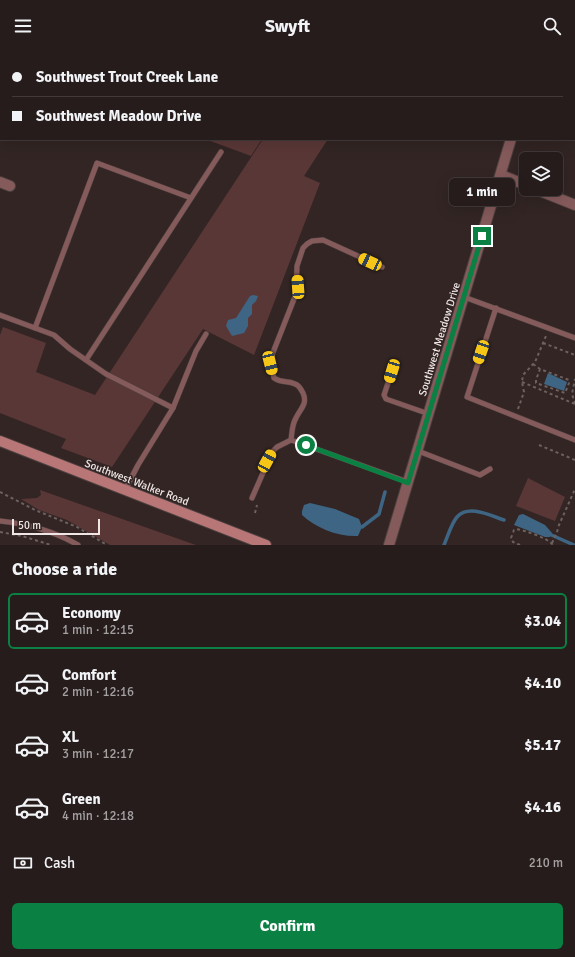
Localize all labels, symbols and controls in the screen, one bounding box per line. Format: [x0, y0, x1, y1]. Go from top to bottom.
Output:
icon: menu [12, 15, 34, 37]
text: Swyft [265, 15, 310, 37]
icon: search [541, 15, 563, 37]
text: Southwest Trout Creek Lane [36, 68, 218, 86]
text: Southwest Meadow Drive [36, 107, 202, 125]
map controls [519, 152, 563, 196]
button: layers [519, 152, 563, 196]
callout: 1 min [449, 178, 515, 206]
text: 1 min [466, 184, 498, 200]
route end [473, 227, 491, 245]
car [357, 251, 383, 273]
car [291, 275, 305, 299]
street label: Southwest Meadow Drive [416, 281, 463, 398]
car [471, 339, 491, 365]
car [261, 350, 279, 376]
car [383, 358, 401, 384]
route start [297, 436, 315, 454]
car [256, 448, 278, 474]
street label: Southwest Walker Road [83, 457, 191, 508]
scale bar [12, 517, 100, 536]
text: 50 m [18, 519, 41, 532]
text: Choose a ride [12, 558, 117, 580]
icon: car [14, 603, 50, 639]
text: Economy [62, 604, 121, 622]
text: $3.04 [524, 612, 561, 630]
text: 1 min · 12:15 [62, 622, 134, 638]
icon: car [14, 665, 50, 701]
text: Comfort [62, 666, 116, 684]
text: $4.10 [524, 674, 561, 692]
text: 2 min · 12:16 [62, 684, 134, 700]
icon: car [14, 727, 50, 763]
text: XL [62, 728, 79, 746]
text: $5.17 [524, 736, 561, 754]
text: 3 min · 12:17 [62, 746, 134, 762]
icon: car [14, 789, 50, 825]
text: Green [62, 790, 101, 808]
text: $4.16 [524, 798, 561, 816]
text: 4 min · 12:18 [62, 808, 134, 824]
icon: cash [12, 852, 34, 874]
text: Cash [44, 854, 75, 872]
text: 210 m [529, 855, 563, 871]
button: Confirm [12, 903, 563, 949]

